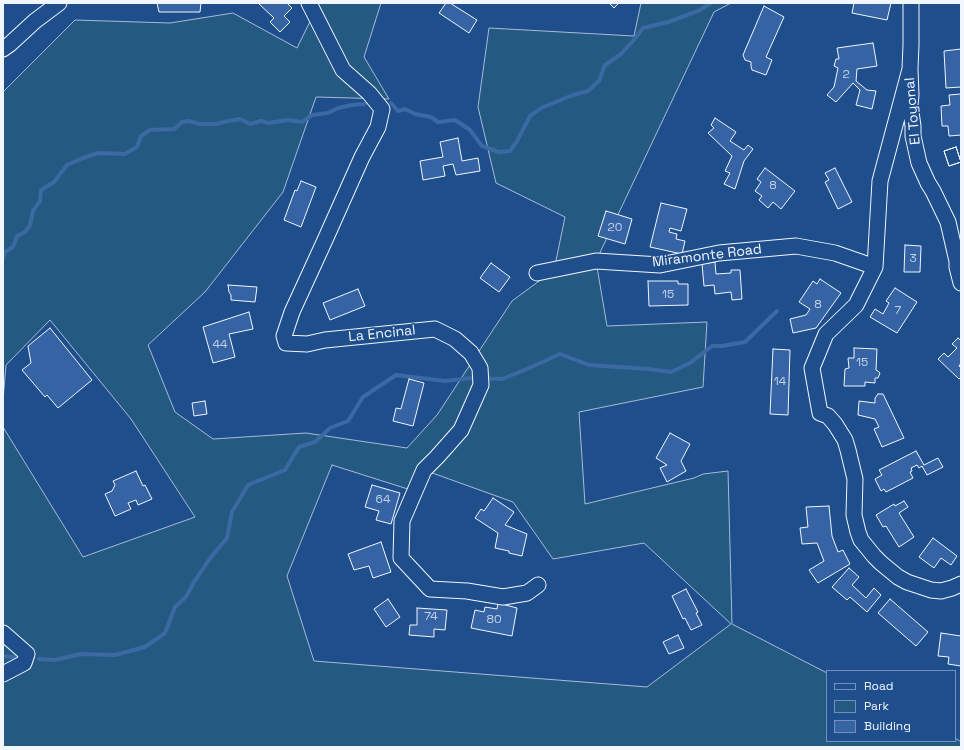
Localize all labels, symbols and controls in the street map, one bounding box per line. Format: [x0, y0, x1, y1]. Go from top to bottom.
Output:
house number: 2 [842, 68, 850, 82]
street label: El Toyonal [902, 77, 924, 145]
house number: 8 [769, 179, 777, 193]
house number: 20 [608, 221, 622, 235]
street label: Miramonte Road [651, 241, 763, 271]
house number: 3 [909, 252, 917, 266]
house number: 15 [662, 288, 674, 302]
house number: 8 [814, 298, 822, 312]
house number: 7 [895, 304, 901, 318]
street label: La Encinal [347, 322, 417, 346]
house number: 44 [213, 338, 227, 352]
house number: 15 [856, 356, 868, 370]
house number: 14 [774, 375, 786, 389]
house number: 64 [376, 493, 390, 507]
house number: 74 [424, 610, 438, 624]
house number: 80 [486, 613, 502, 627]
legend [826, 670, 956, 742]
text: Road [864, 678, 893, 694]
text: Park [864, 698, 889, 714]
text: Building [864, 718, 911, 734]

